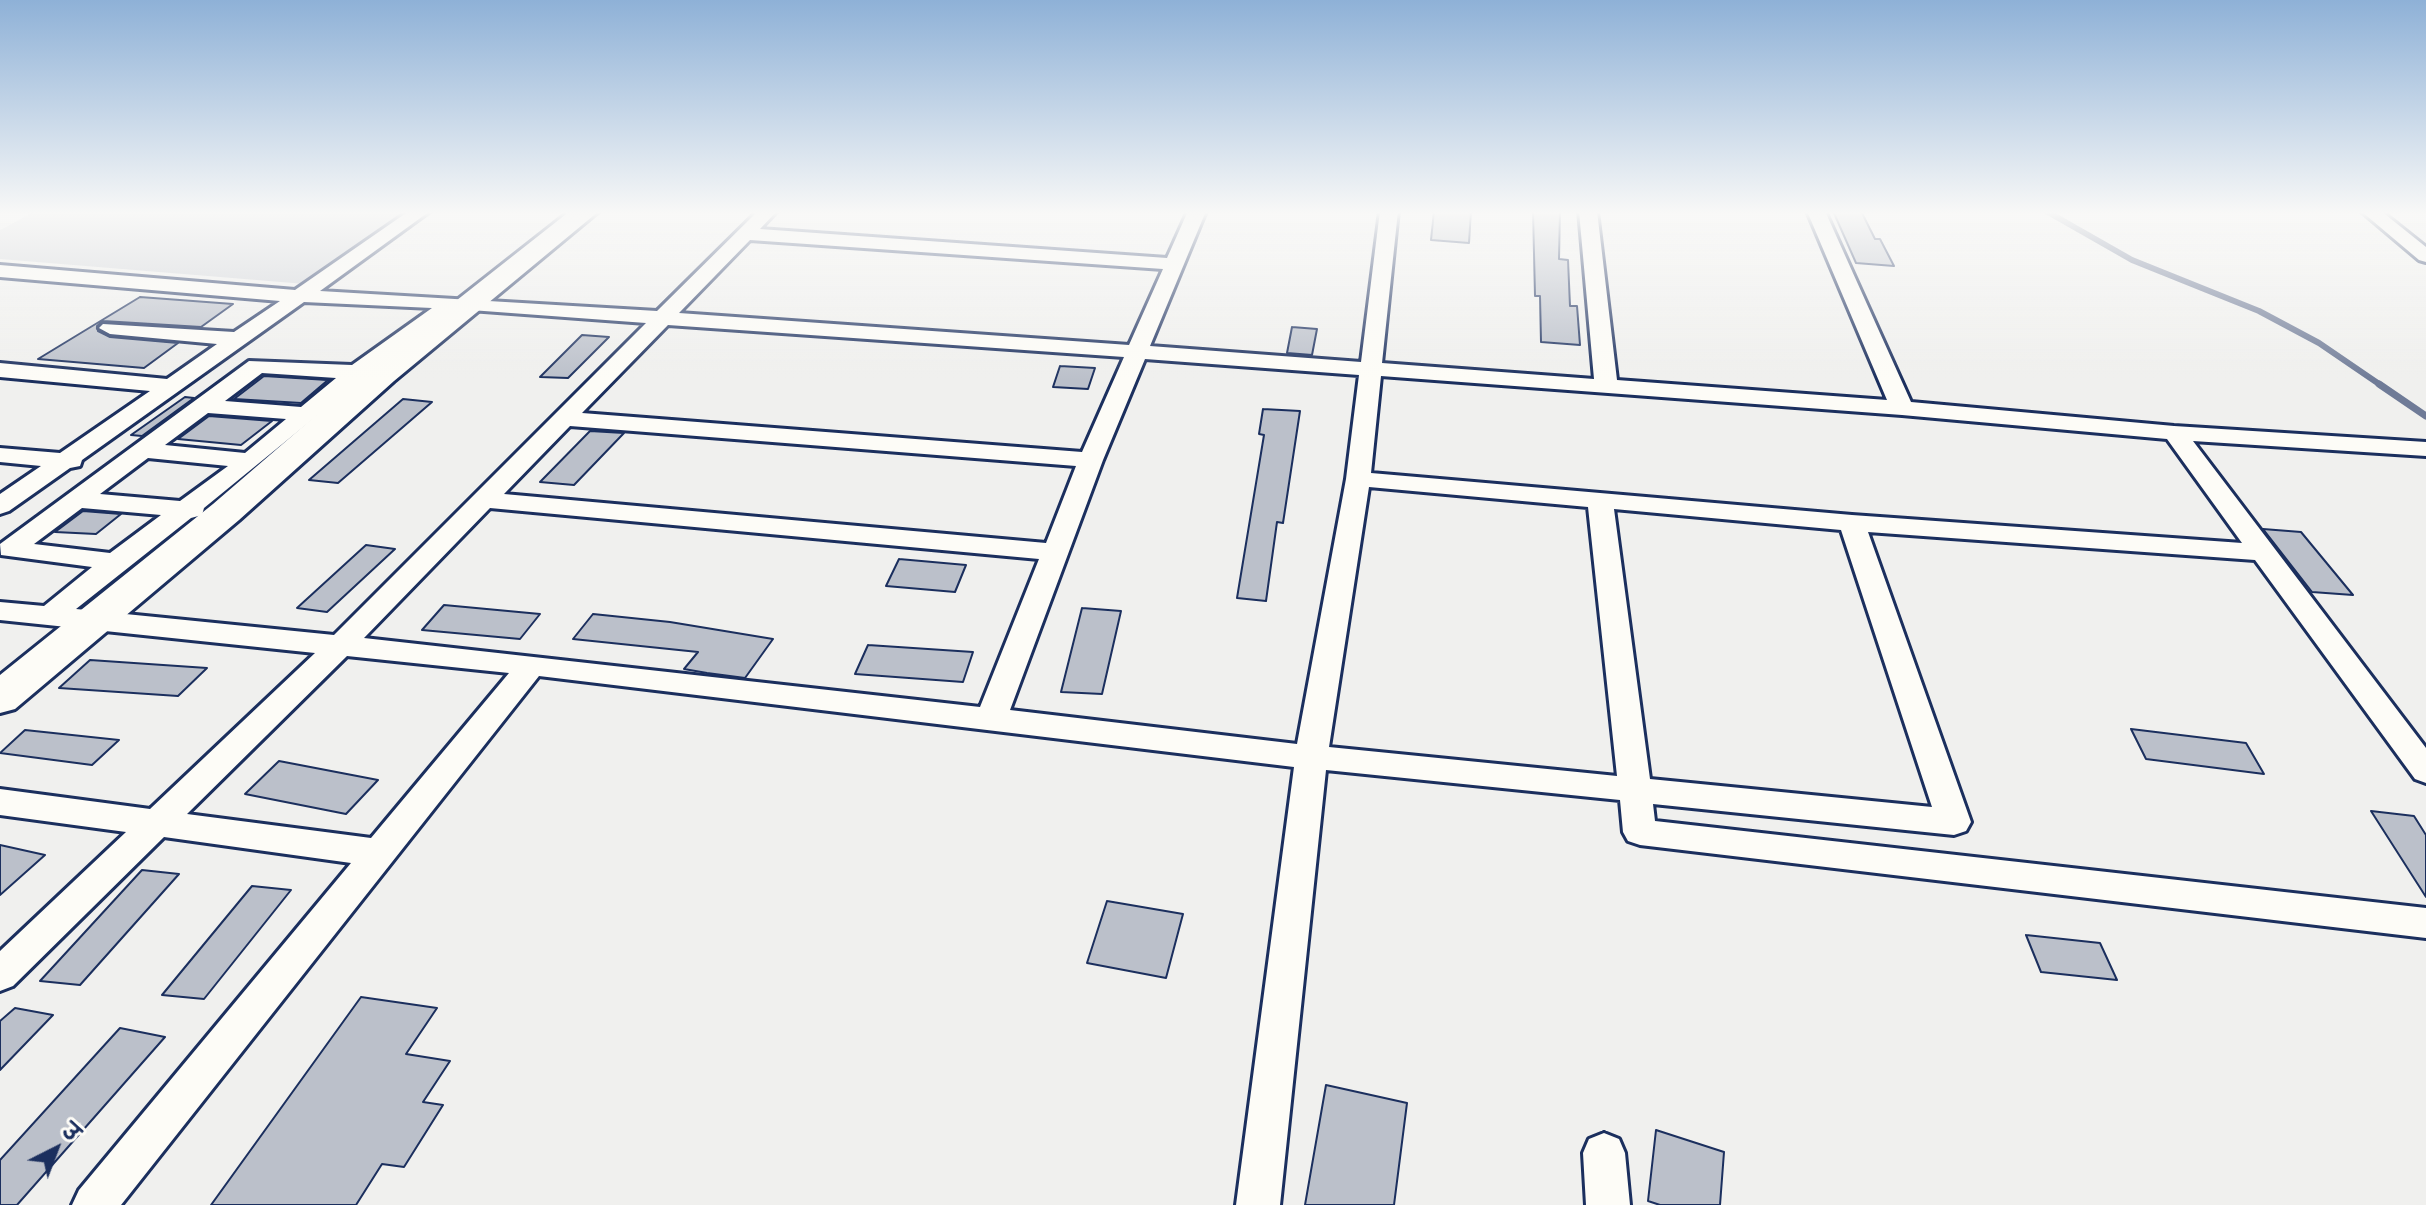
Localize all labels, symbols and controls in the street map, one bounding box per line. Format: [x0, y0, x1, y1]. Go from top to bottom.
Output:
north arrow [16, 1109, 96, 1189]
text: उ [56, 1114, 89, 1148]

